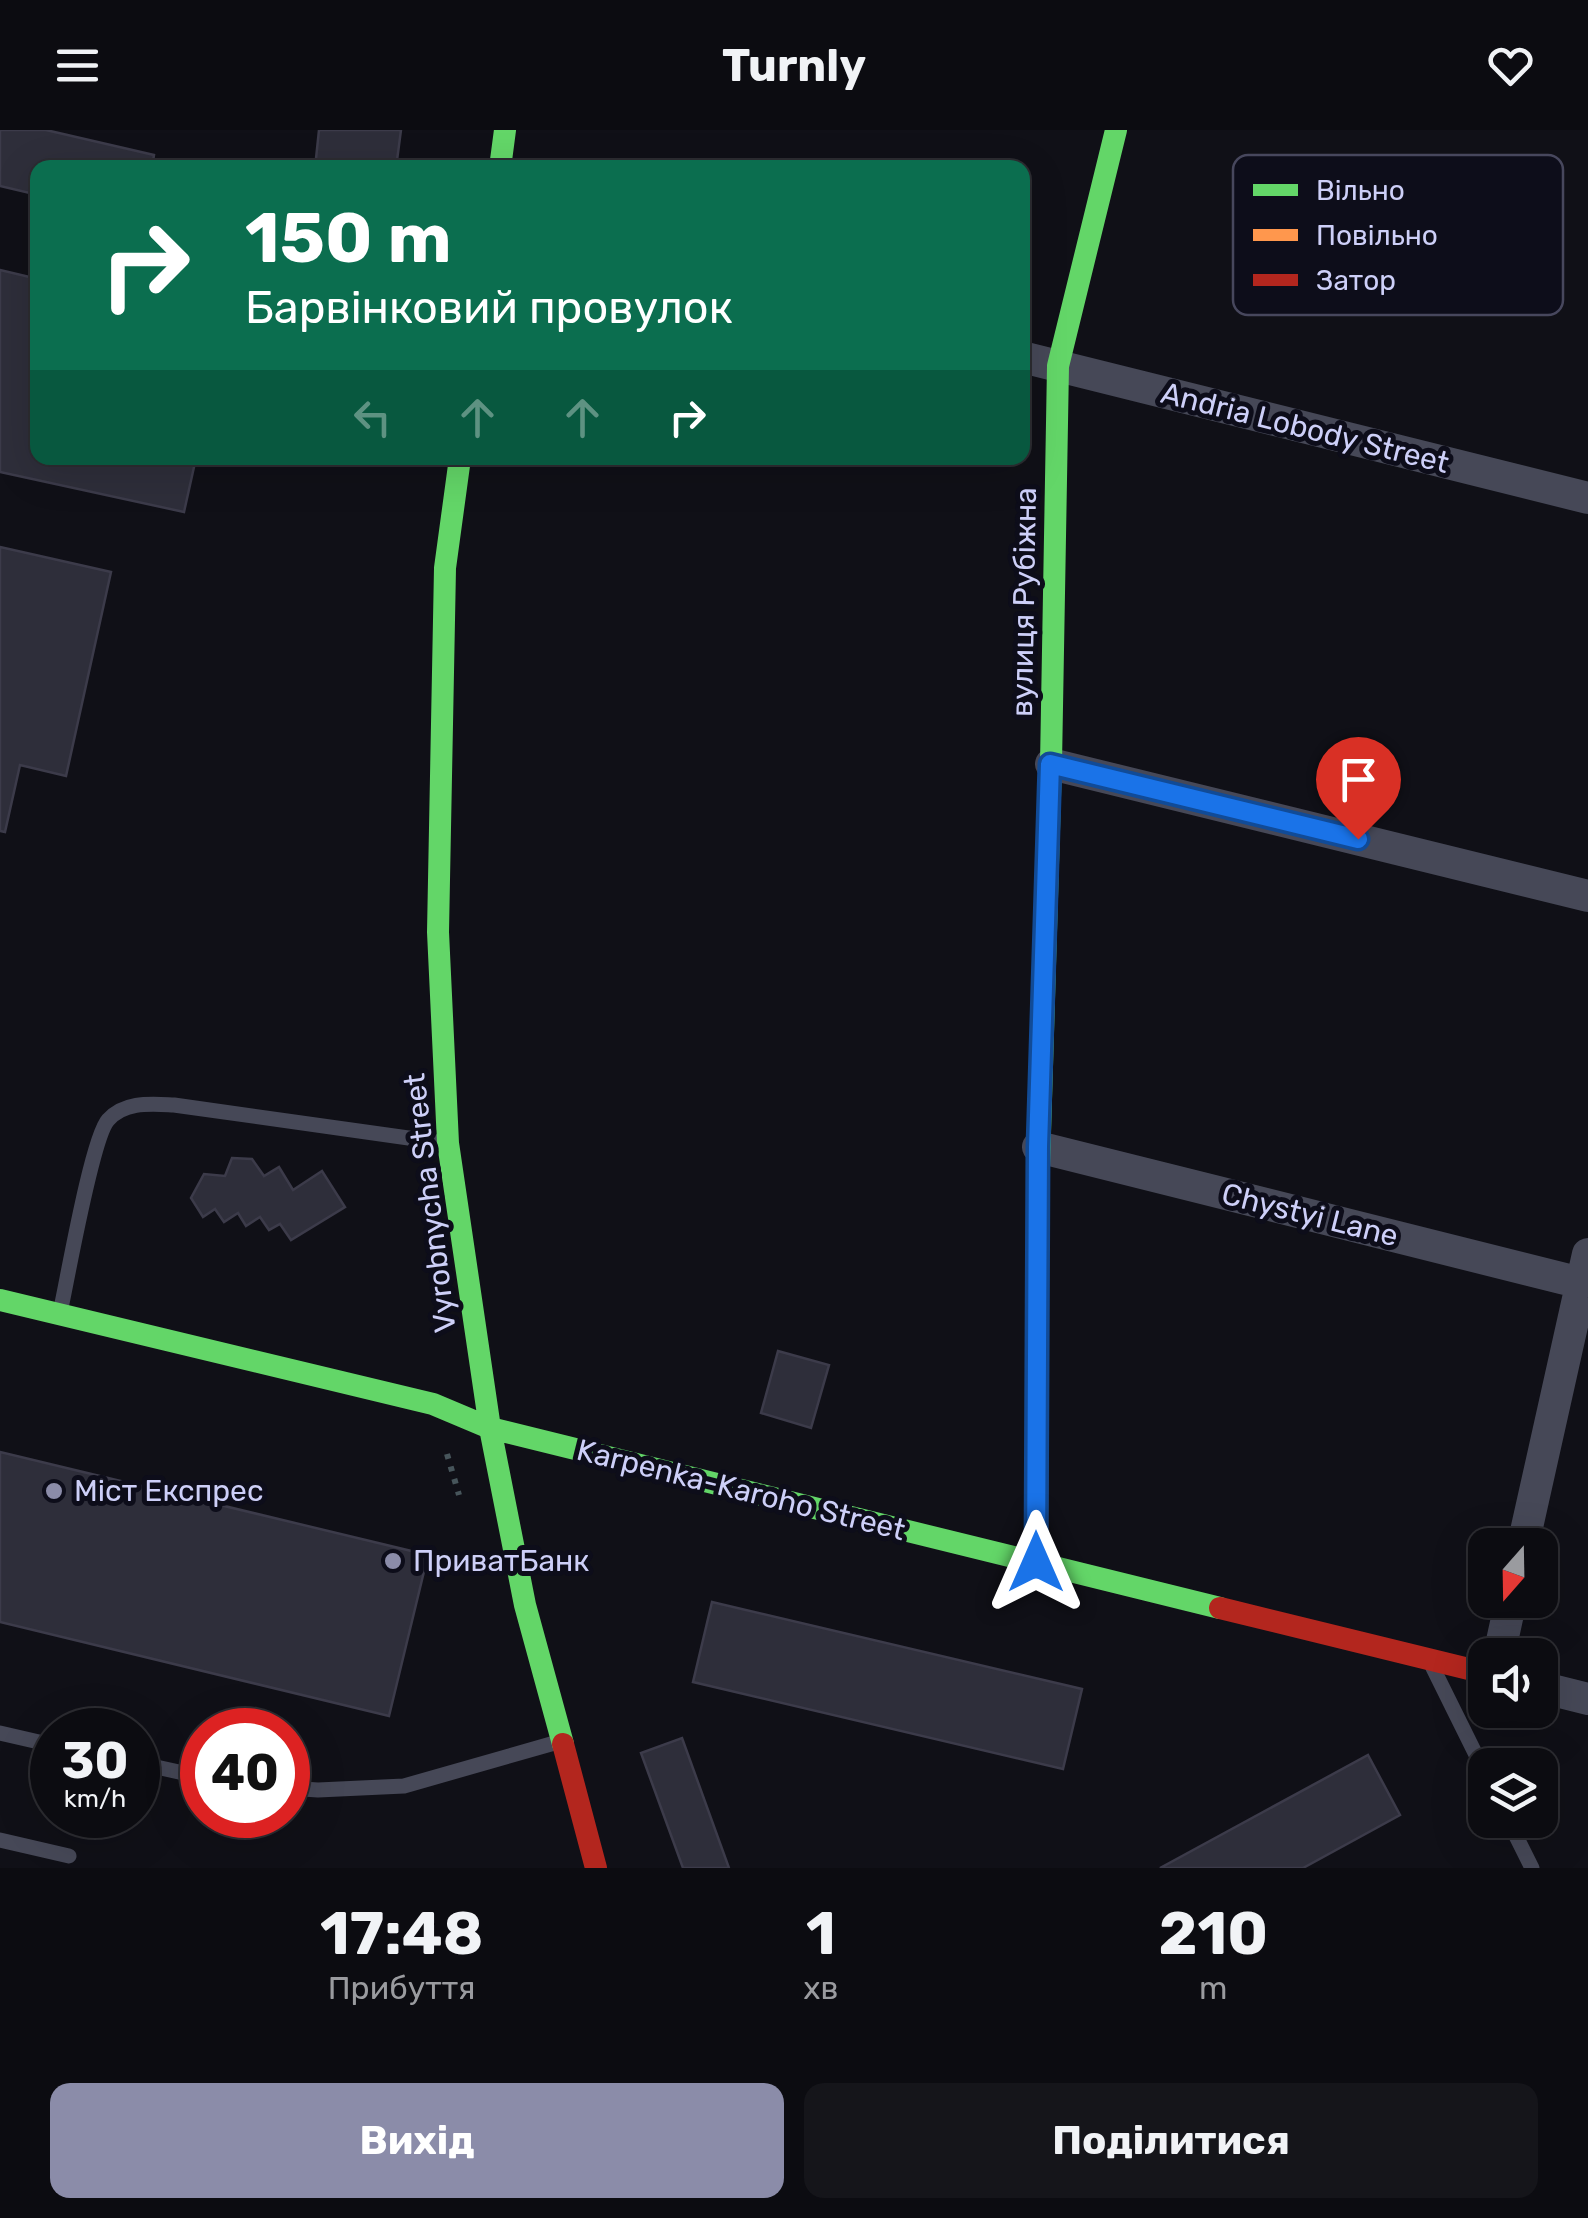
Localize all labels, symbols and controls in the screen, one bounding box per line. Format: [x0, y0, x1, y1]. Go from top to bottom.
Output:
icon: menu [50, 38, 105, 93]
icon: heart [1483, 38, 1538, 93]
text: Turnly [722, 39, 866, 92]
legend [1233, 155, 1563, 315]
text: Вільно [1316, 174, 1405, 207]
text: 150 m [245, 197, 452, 280]
icon: right [80, 200, 210, 330]
text: Повільно [1316, 219, 1438, 252]
text: Затор [1316, 264, 1396, 297]
text: Барвінковий провулок [245, 281, 733, 334]
street label: Andria Lobody Street [1157, 375, 1453, 481]
icon: left [345, 390, 400, 445]
icon: ahead [450, 390, 505, 445]
icon: ahead [555, 390, 610, 445]
icon: right [660, 390, 715, 445]
street label: вулиця Рубіжна [1004, 487, 1044, 717]
pin [1316, 737, 1401, 840]
icon: arrive [1331, 752, 1386, 807]
street label: Vyrobnycha Street [396, 1071, 464, 1335]
street label: Chystyi Lane [1218, 1176, 1402, 1254]
street label: Karpenka-Karoho Street [573, 1432, 909, 1548]
place label: Мiст Експрес [74, 1473, 263, 1509]
marker: Мiст Експрес [43, 1480, 65, 1502]
position arrow [984, 1510, 1088, 1614]
north arrow [1468, 1528, 1558, 1618]
map controls [1468, 1528, 1558, 1838]
place label: ПриватБанк [413, 1543, 589, 1579]
marker: ПриватБанк [382, 1550, 404, 1572]
button: sound [1468, 1638, 1558, 1728]
speed limit sign: 40 [180, 1708, 310, 1838]
text: 30 [62, 1731, 128, 1791]
button: layers [1468, 1748, 1558, 1838]
text: km/h [64, 1784, 126, 1813]
text: 17:48 [320, 1898, 483, 1969]
text: 1 [806, 1898, 836, 1969]
text: 210 [1158, 1898, 1268, 1969]
text: Прибуття [328, 1969, 475, 2007]
text: хв [803, 1969, 838, 2007]
text: m [1199, 1969, 1227, 2007]
button: Вихід [50, 2083, 784, 2198]
button: Поділитися [804, 2083, 1538, 2198]

